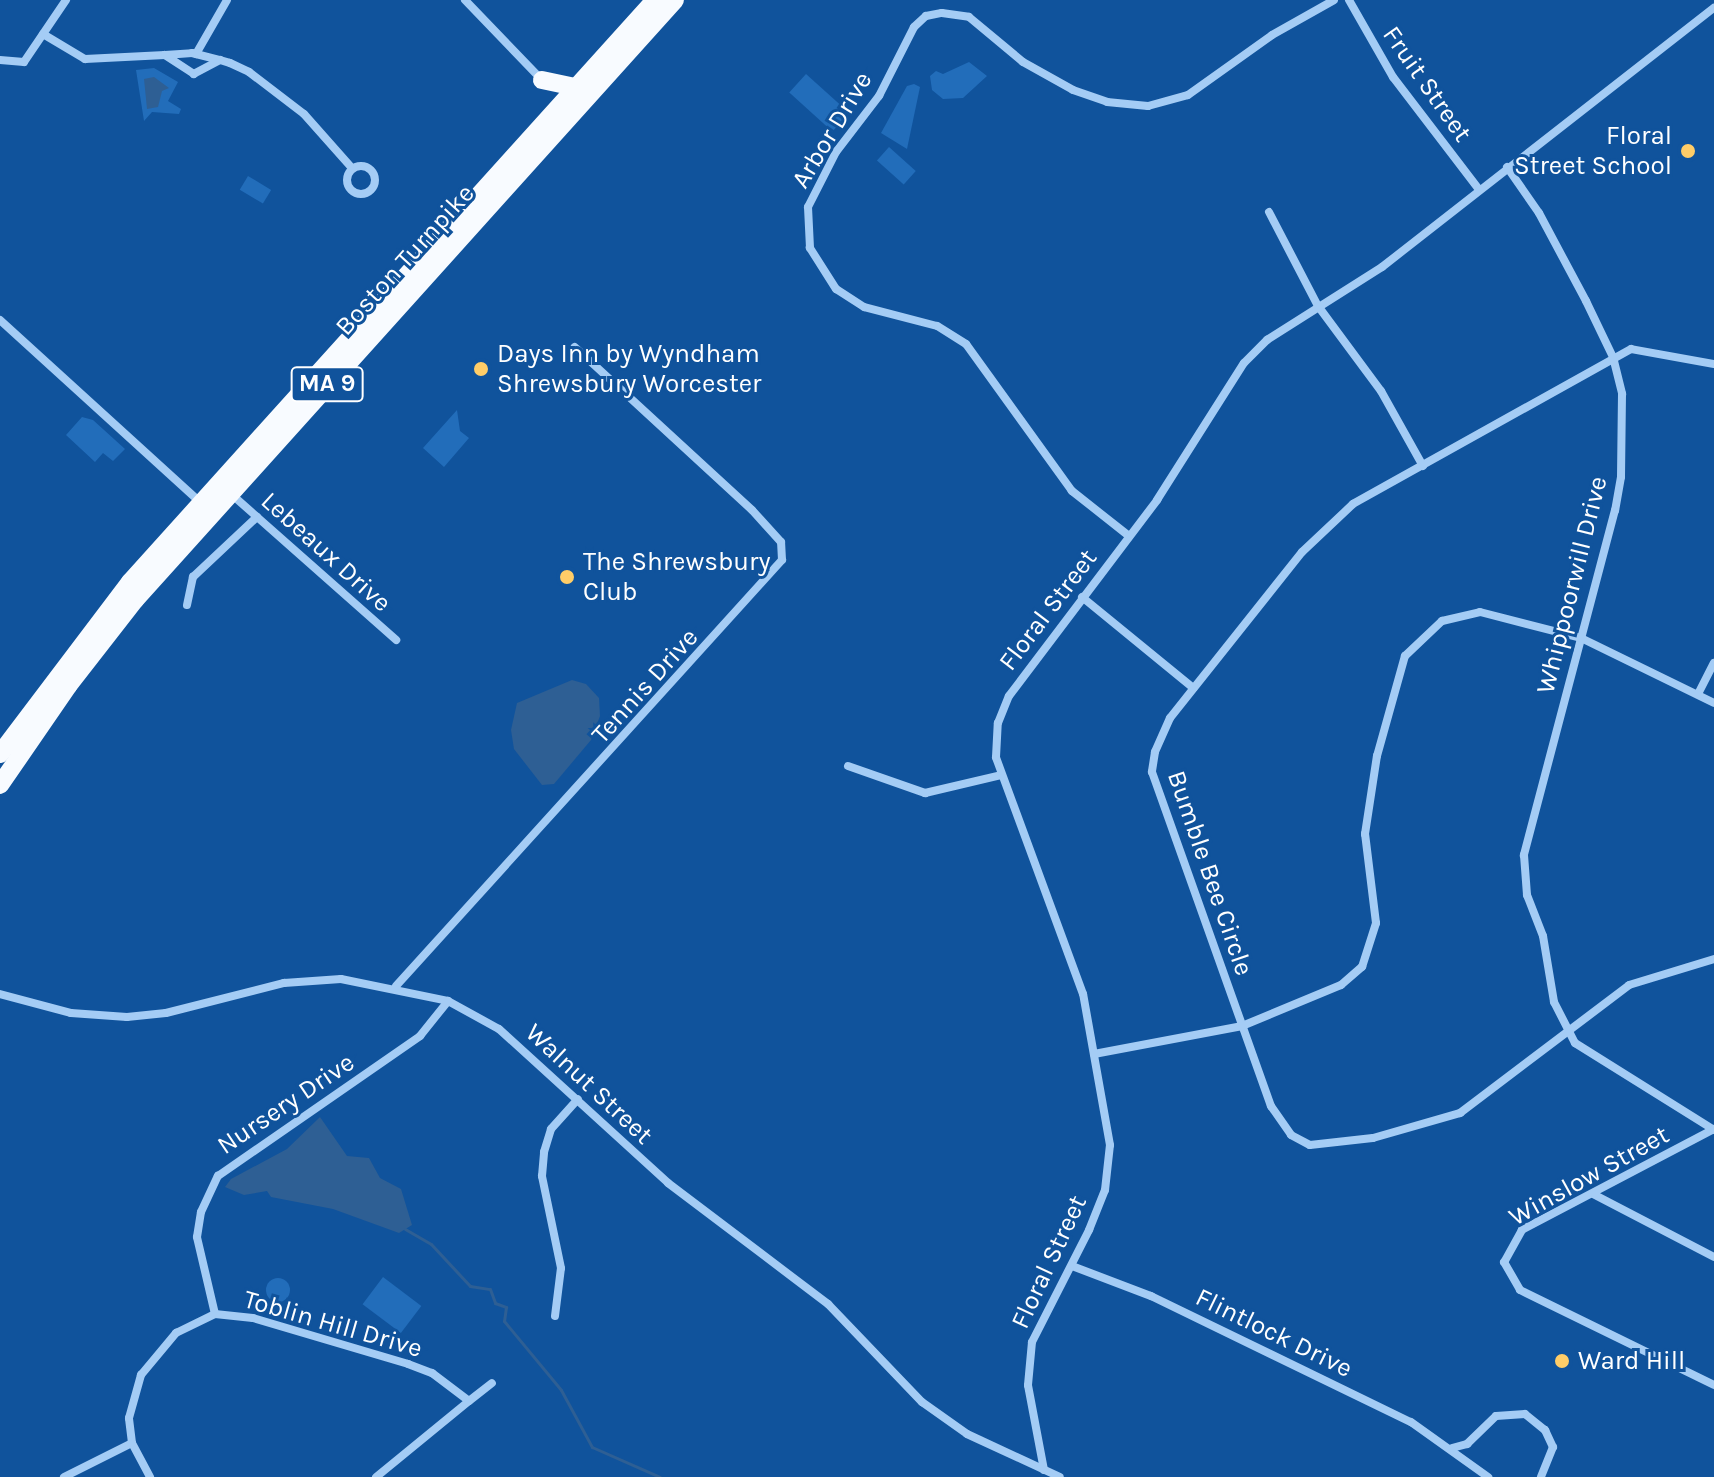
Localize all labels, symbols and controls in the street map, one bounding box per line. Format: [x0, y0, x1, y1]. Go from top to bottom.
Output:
street label: Fruit Street [1376, 20, 1478, 148]
street label: Arbor Drive [785, 66, 879, 194]
place label: Floral Street School [1514, 120, 1672, 182]
marker: Floral Street School [1679, 142, 1697, 160]
street label: Boston Turnpike [329, 178, 481, 342]
place label: Days Inn by Wyndham Shrewsbury Worcester [497, 338, 761, 400]
marker: Days Inn by Wyndham Shrewsbury Worcester [472, 360, 490, 378]
road number: MA 9 [289, 364, 365, 404]
street label: Whippoorwill Drive [1530, 473, 1614, 697]
street label: Lebeaux Drive [254, 485, 398, 619]
street label: Floral Street [992, 543, 1104, 677]
place label: The Shrewsbury Club [583, 546, 771, 608]
marker: The Shrewsbury Club [558, 568, 576, 586]
street label: Tennis Drive [585, 622, 705, 750]
street label: Bumble Bee Circle [1160, 766, 1260, 980]
street label: Walnut Street [519, 1017, 659, 1151]
street label: Nursery Drive [212, 1047, 360, 1161]
street label: Winslow Street [1504, 1119, 1674, 1233]
street label: Floral Street [1005, 1190, 1093, 1334]
street label: Flintlock Drive [1191, 1282, 1357, 1384]
street label: Toblin Hill Drive [240, 1284, 426, 1364]
place label: Ward Hill [1578, 1345, 1685, 1377]
marker: Ward Hill [1553, 1352, 1571, 1370]

